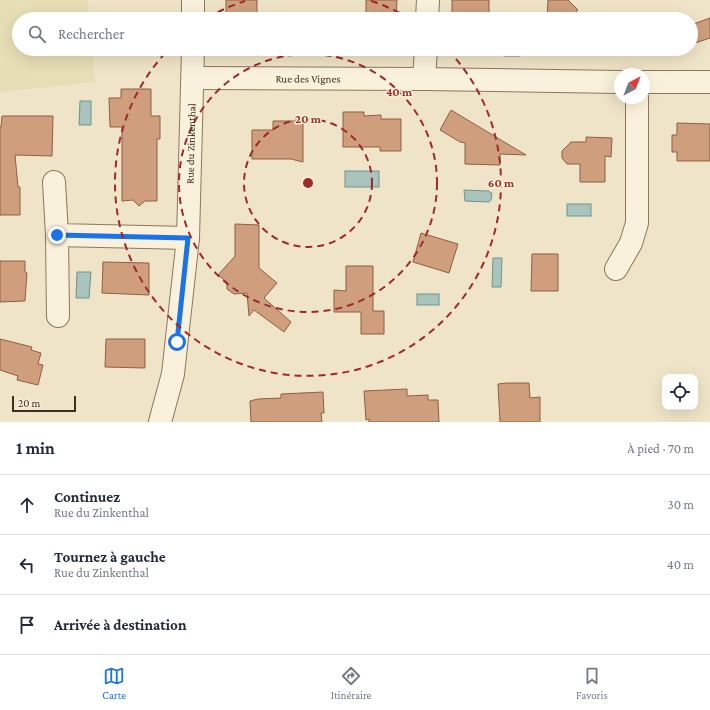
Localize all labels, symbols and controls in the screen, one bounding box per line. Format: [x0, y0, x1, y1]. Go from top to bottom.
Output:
search box [12, 12, 698, 56]
icon: search [26, 23, 48, 45]
text: Rechercher [58, 26, 125, 42]
north arrow [614, 68, 650, 104]
street label: Rue des Vignes [275, 72, 341, 86]
text: 40 m [386, 85, 413, 99]
street label: Rue du Zinkenthal [183, 103, 198, 184]
text: 20 m [295, 112, 322, 126]
centre of rings [301, 176, 315, 190]
text: 60 m [488, 176, 515, 190]
route end [48, 226, 66, 244]
route start [168, 333, 186, 351]
map controls [662, 374, 698, 410]
button: locate [662, 374, 698, 410]
scale bar [12, 394, 76, 413]
text: 20 m [18, 397, 40, 409]
text: 1 min [16, 439, 55, 458]
text: À pied · 70 m [627, 441, 694, 456]
text: Continuez [54, 489, 120, 505]
icon: ahead [16, 494, 38, 516]
text: 30 m [668, 497, 694, 512]
text: Rue du Zinkenthal [54, 505, 149, 520]
text: Tournez à gauche [54, 549, 166, 565]
icon: left [16, 554, 38, 576]
text: 40 m [667, 557, 694, 572]
text: Rue du Zinkenthal [54, 565, 149, 580]
icon: arrive [16, 614, 38, 636]
text: Arrivée à destination [54, 617, 187, 633]
tab: Carte [102, 665, 126, 701]
tab: Itinéraire [331, 665, 371, 701]
tab: Favoris [576, 665, 608, 701]

